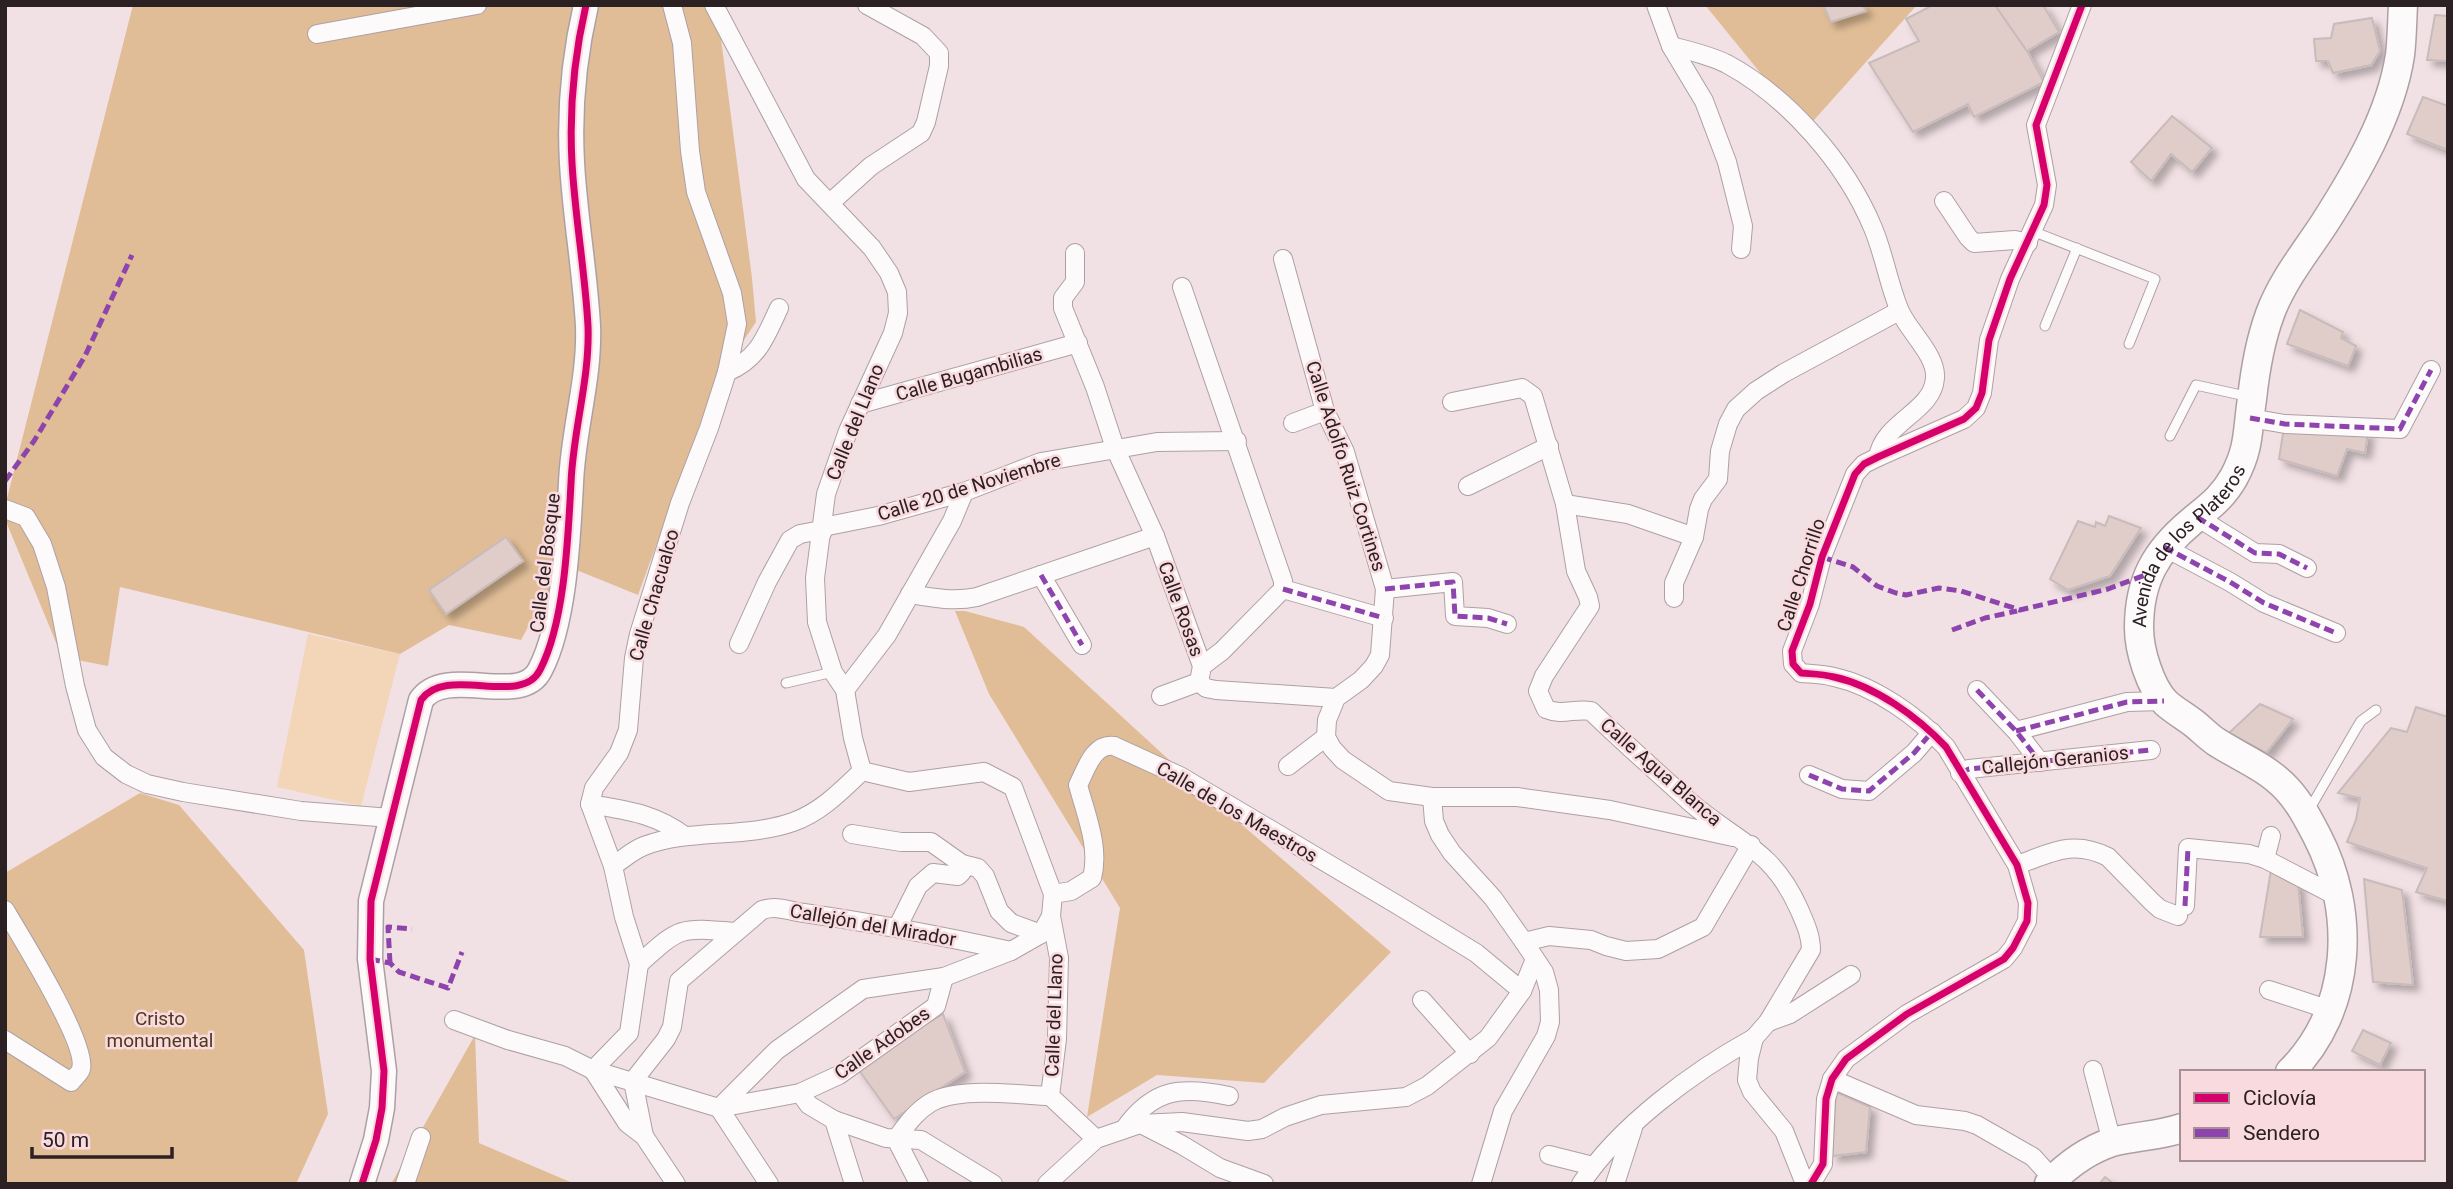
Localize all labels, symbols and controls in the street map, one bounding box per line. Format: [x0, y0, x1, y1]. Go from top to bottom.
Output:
street label: Calle Bugambilias [893, 342, 1045, 406]
street label: Calle Adolfo Ruiz Cortines [1301, 358, 1391, 574]
street label: Calle del Llano [821, 360, 889, 484]
street label: Calle 20 de Noviembre [875, 448, 1063, 526]
street label: Avenida de los Plateros [2127, 461, 2250, 628]
street label: Calle del Bosque [525, 492, 565, 634]
street label: Calle Chorrillo [1772, 515, 1830, 635]
street label: Calle Chacualco [624, 526, 684, 664]
street label: Calle Rosas [1153, 558, 1209, 660]
street label: Calle Agua Blanca [1596, 713, 1726, 831]
street label: Callejón Geranios [1980, 741, 2130, 779]
street label: Calle de los Maestros [1152, 757, 1322, 867]
street label: Callejón del Mirador [788, 899, 958, 951]
street label: Calle del Llano [1040, 953, 1068, 1077]
street label: Calle Adobes [830, 1002, 934, 1084]
park label: Cristo monumental [107, 1007, 213, 1052]
legend [2180, 1070, 2425, 1161]
text: Ciclovía [2243, 1086, 2317, 1110]
scale bar [32, 1116, 172, 1160]
text: Sendero [2243, 1121, 2320, 1145]
text: 50 m [42, 1128, 89, 1152]

